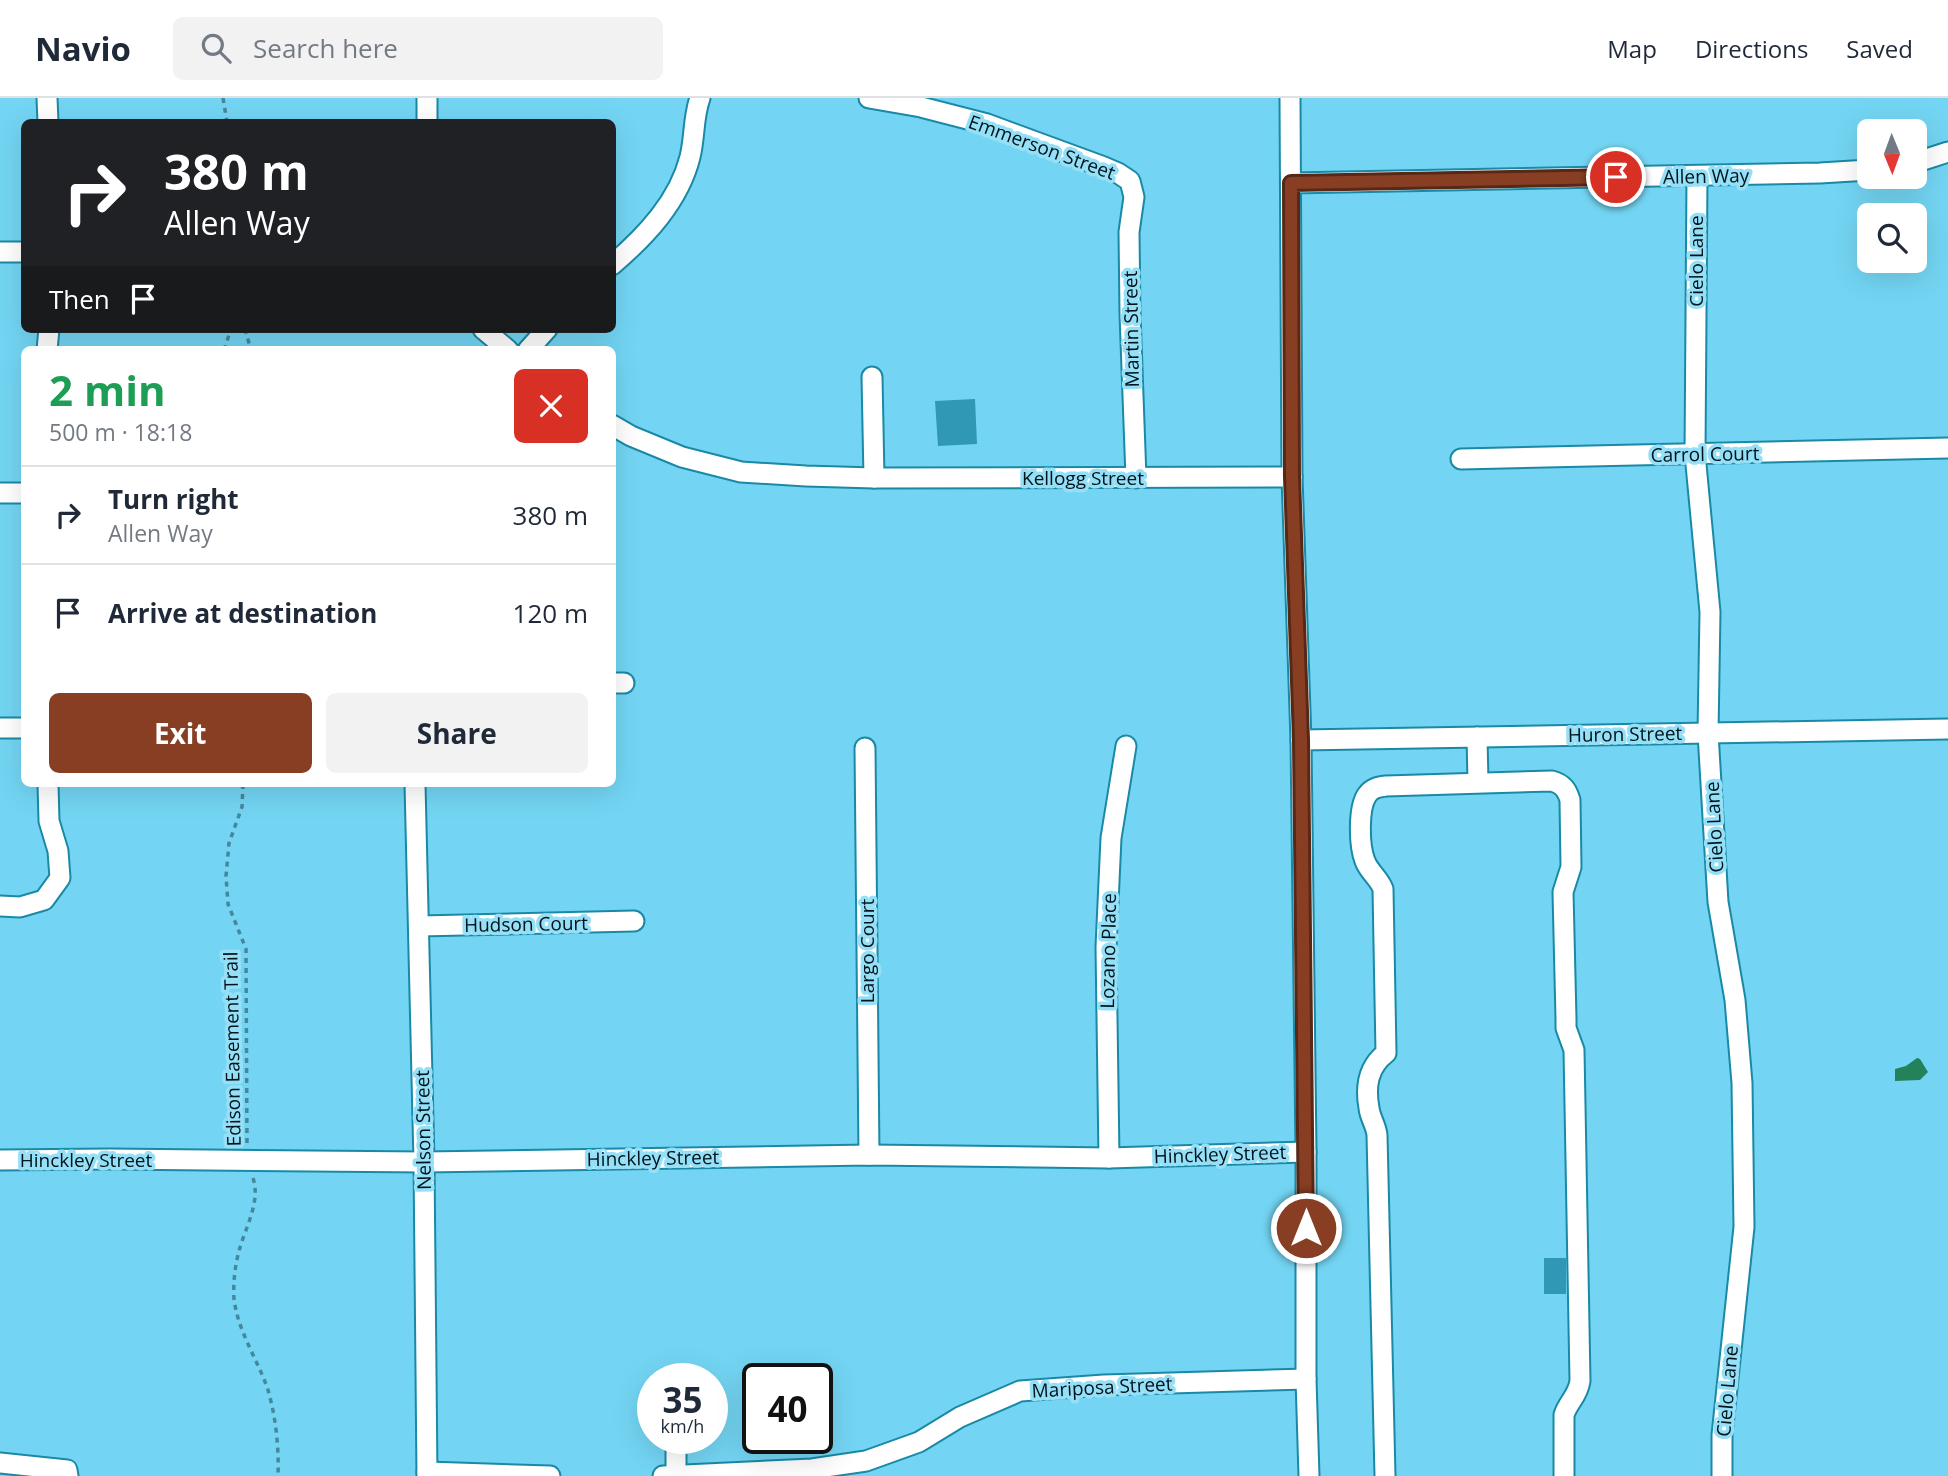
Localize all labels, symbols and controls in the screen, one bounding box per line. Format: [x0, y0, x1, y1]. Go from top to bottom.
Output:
search box [173, 17, 663, 80]
text: Navio [35, 26, 131, 71]
icon: search [197, 29, 235, 67]
text: Search here [253, 30, 398, 66]
text: Map [1607, 32, 1657, 65]
text: Directions [1695, 32, 1808, 65]
text: Saved [1846, 32, 1913, 65]
street label: Emmerson Street [965, 108, 1119, 186]
north arrow [1857, 119, 1927, 189]
map controls [1857, 119, 1927, 273]
text: 380 m [164, 138, 309, 204]
icon: right [49, 147, 140, 238]
pin [1586, 147, 1646, 207]
icon: arrive [1597, 158, 1635, 196]
street label: Allen Way [1663, 162, 1750, 190]
text: Allen Way [164, 201, 310, 244]
button: search [1857, 203, 1927, 273]
street label: Cielo Lane [1683, 215, 1709, 307]
street label: Martin Street [1117, 270, 1145, 388]
icon: arrive [124, 280, 162, 318]
text: Then [49, 281, 110, 317]
text: 2 min [49, 361, 166, 418]
button: close [514, 369, 588, 443]
text: 500 m · 18:18 [49, 416, 192, 448]
street label: Carrol Court [1650, 440, 1760, 468]
street label: Kellogg Street [1022, 465, 1144, 491]
text: Turn right [108, 481, 239, 517]
icon: right [49, 496, 87, 534]
text: 380 m [513, 497, 588, 533]
text: Allen Way [108, 517, 213, 549]
icon: arrive [49, 594, 87, 632]
text: Arrive at destination [108, 595, 377, 631]
text: 120 m [513, 595, 588, 631]
button: Exit [49, 693, 312, 773]
button: Share [326, 693, 588, 773]
street label: Huron Street [1568, 720, 1683, 748]
street label: Cielo Lane [1699, 781, 1729, 873]
street label: Lozano Place [1094, 893, 1122, 1009]
street label: Largo Court [854, 899, 880, 1003]
street label: Hudson Court [464, 910, 588, 938]
street label: Edison Easement Trail [217, 951, 247, 1147]
street label: Nelson Street [409, 1070, 437, 1190]
street label: Hinckley Street [1153, 1139, 1287, 1169]
street label: Hinckley Street [587, 1144, 720, 1172]
street label: Hinckley Street [20, 1147, 152, 1173]
position arrow [1269, 1191, 1343, 1265]
street label: Cielo Lane [1710, 1344, 1744, 1438]
speed limit sign: 40 [742, 1363, 833, 1454]
street label: Mariposa Street [1031, 1370, 1173, 1404]
text: 35 [662, 1376, 703, 1423]
text: km/h [661, 1414, 704, 1438]

